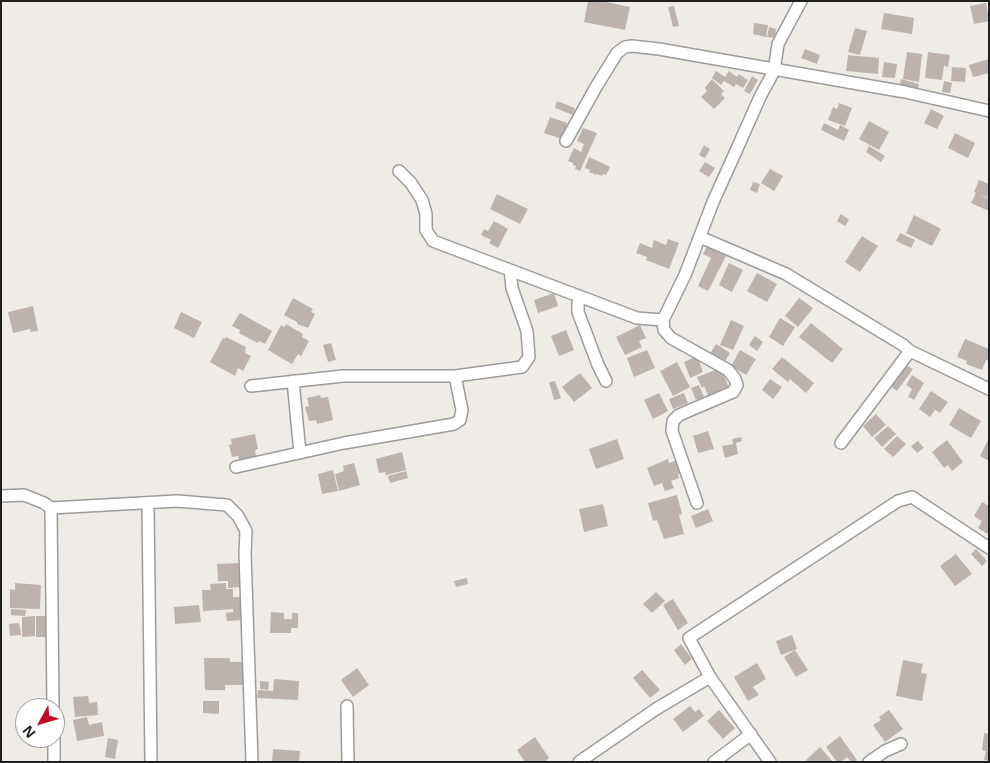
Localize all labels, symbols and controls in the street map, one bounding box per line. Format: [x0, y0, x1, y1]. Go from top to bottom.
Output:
north arrow [15, 698, 65, 748]
text: N [18, 722, 40, 743]

